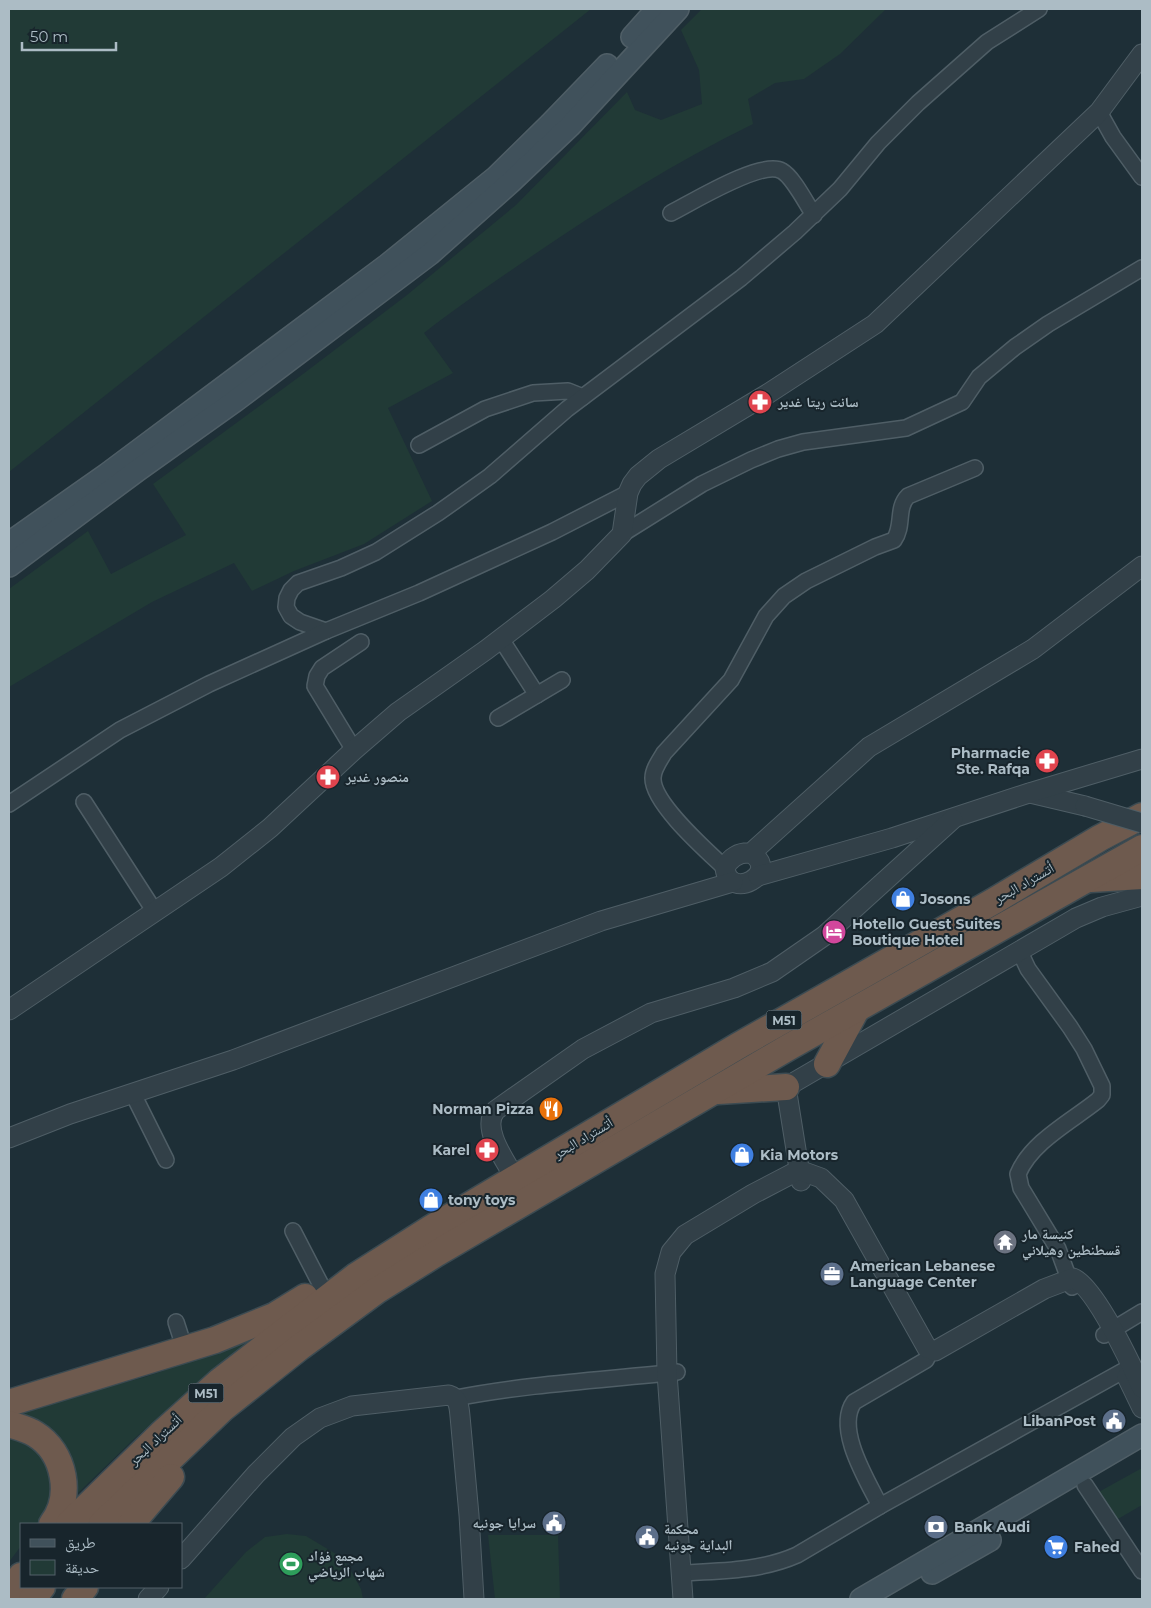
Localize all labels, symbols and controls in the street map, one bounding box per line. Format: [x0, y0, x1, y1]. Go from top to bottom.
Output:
scale bar [22, 20, 116, 52]
text: 50 m [30, 27, 68, 46]
pharmacy icon: سانت ريتا غدير [747, 389, 773, 415]
place label: سانت ريتا غدير [777, 393, 859, 411]
place label: Pharmacie Ste. Rafqa [951, 744, 1030, 778]
pharmacy icon: Pharmacie Ste. Rafqa [1034, 748, 1060, 774]
pharmacy icon: منصور غدير [315, 764, 341, 790]
place label: منصور غدير [345, 768, 409, 786]
street label: أتستراد البحر [990, 859, 1057, 908]
shop icon: Josons [890, 886, 916, 912]
place label: Josons [919, 890, 971, 908]
place label: Hotello Guest Suites Boutique Hotel [852, 915, 1001, 949]
hotel icon: Hotello Guest Suites Boutique Hotel [821, 919, 847, 945]
road number: M51 [766, 1010, 802, 1030]
restaurant icon: Norman Pizza [538, 1096, 564, 1122]
place label: Norman Pizza [432, 1100, 534, 1118]
street label: أتستراد البحر [549, 1113, 616, 1163]
pharmacy icon: Karel [474, 1137, 500, 1163]
place label: Karel [432, 1141, 470, 1159]
shop icon: Kia Motors [729, 1142, 755, 1168]
place label: Kia Motors [760, 1146, 839, 1164]
shop icon: tony toys [418, 1187, 444, 1213]
place label: tony toys [448, 1191, 516, 1209]
place label: كنيسة مار قسطنطين وهيلاني [1021, 1225, 1121, 1261]
temple icon: كنيسة مار قسطنطين وهيلاني [992, 1229, 1018, 1255]
place label: American Lebanese Language Center [849, 1257, 995, 1291]
office icon: American Lebanese Language Center [819, 1261, 845, 1287]
road number: M51 [188, 1384, 224, 1402]
public building icon: LibanPost [1101, 1408, 1127, 1434]
street label: أتستراد البحر [124, 1411, 185, 1470]
place label: LibanPost [1023, 1412, 1096, 1430]
public building icon: سرايا جونيه [541, 1510, 567, 1536]
place label: سرايا جونيه [473, 1514, 536, 1532]
bank icon: Bank Audi [923, 1514, 949, 1540]
place label: Bank Audi [954, 1518, 1030, 1536]
place label: محكمة البداية جونيه [664, 1520, 733, 1554]
legend [20, 1523, 182, 1588]
public building icon: محكمة البداية جونيه [634, 1524, 660, 1550]
text: طريق [65, 1533, 96, 1553]
supermarket icon: Fahed [1043, 1534, 1069, 1560]
place label: Fahed [1074, 1538, 1120, 1556]
place label: مجمع فؤاد شهاب الرياضي [308, 1547, 385, 1583]
sports icon: مجمع فؤاد شهاب الرياضي [278, 1551, 304, 1577]
text: حديقة [65, 1558, 100, 1577]

